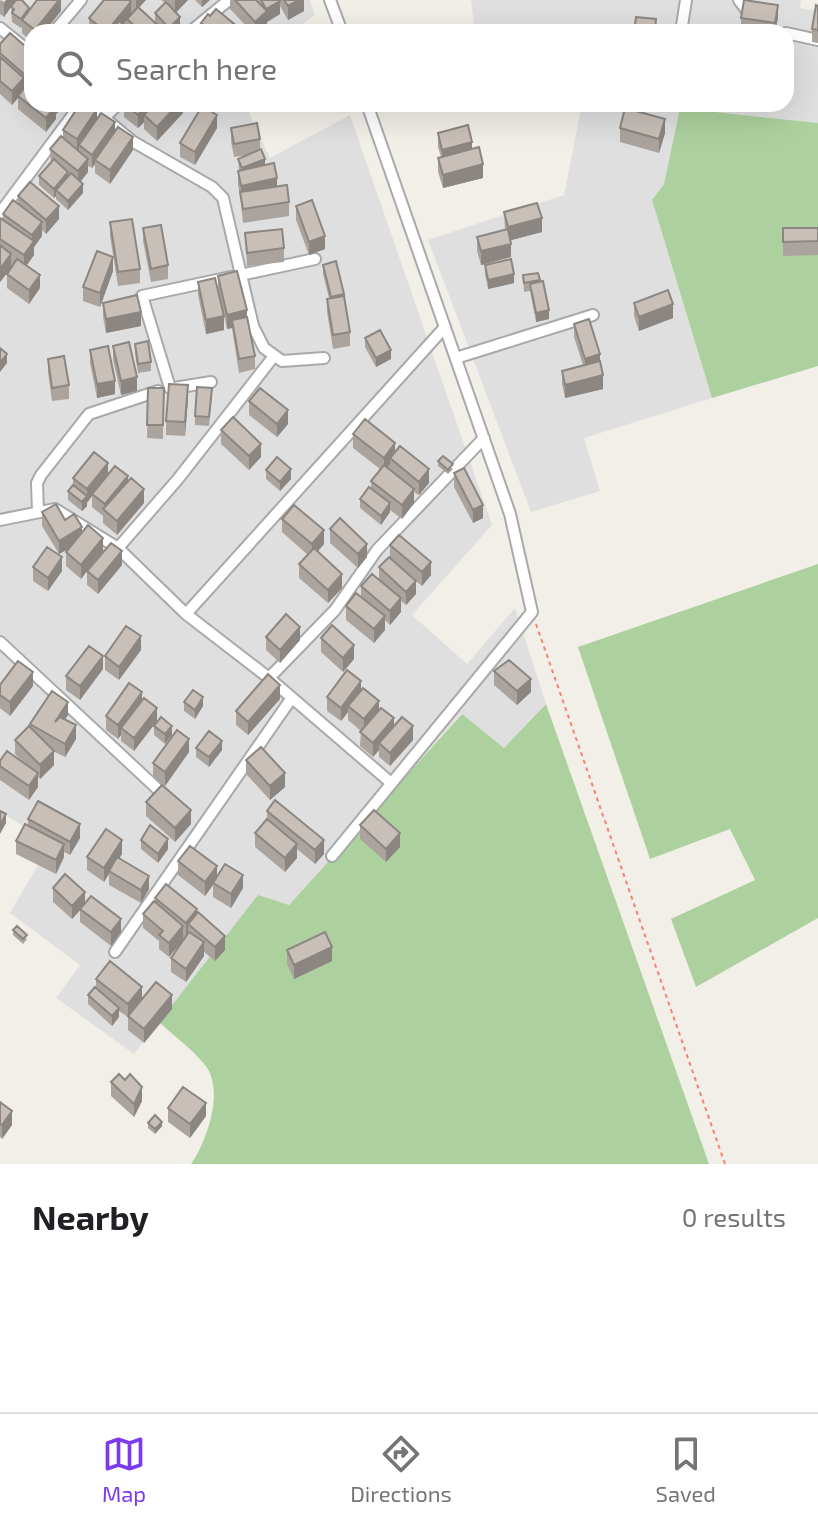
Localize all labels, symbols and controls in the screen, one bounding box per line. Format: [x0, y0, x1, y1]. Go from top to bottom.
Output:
search box [24, 24, 794, 112]
icon: search [52, 46, 96, 90]
text: Search here [116, 50, 277, 86]
text: Nearby [32, 1196, 149, 1237]
text: 0 results [682, 1201, 786, 1232]
tab: Map [102, 1432, 146, 1506]
tab: Directions [350, 1432, 452, 1506]
tab: Saved [656, 1432, 716, 1506]

